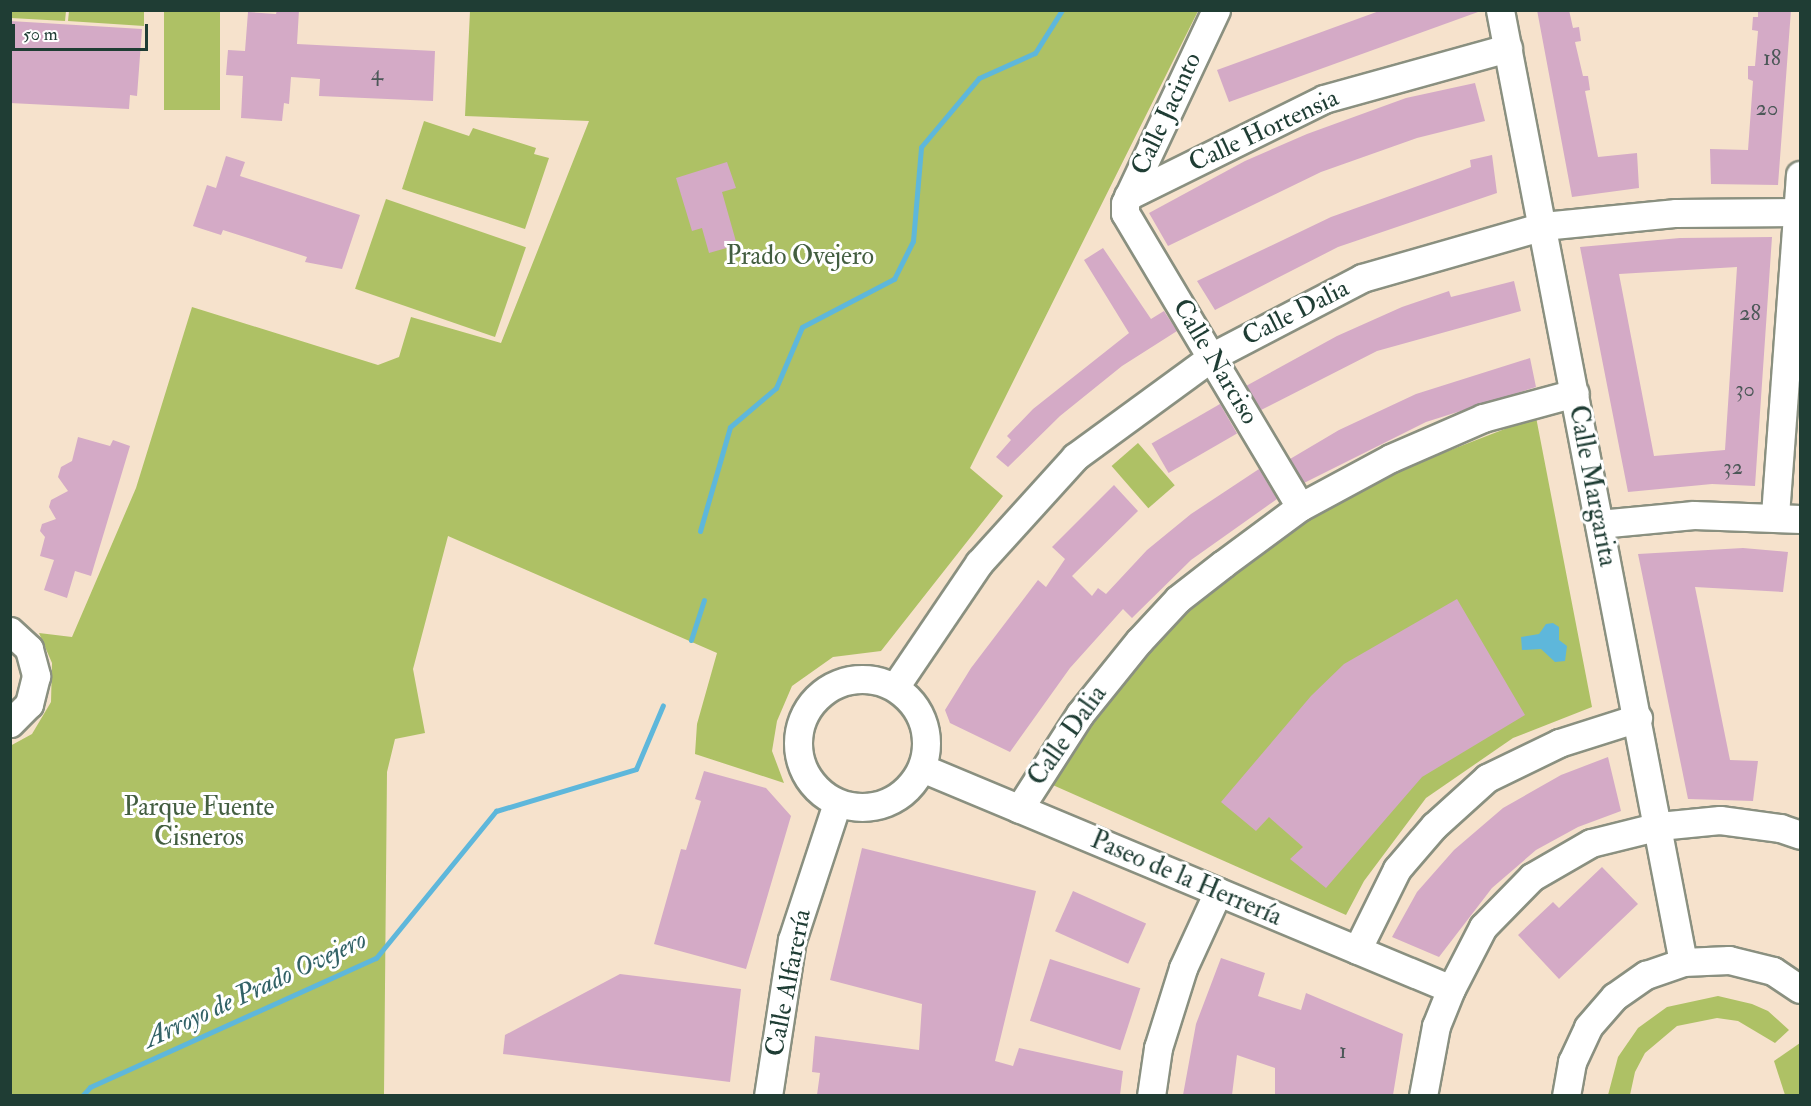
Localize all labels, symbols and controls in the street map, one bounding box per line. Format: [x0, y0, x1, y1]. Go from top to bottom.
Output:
scale bar [15, 12, 152, 50]
text: 50 m [23, 23, 58, 46]
house number: 18 [1763, 46, 1781, 72]
street label: Calle Jacinto [1125, 48, 1209, 180]
house number: 4 [371, 61, 383, 87]
street label: Calle Hortensia [1184, 83, 1344, 179]
house number: 20 [1756, 96, 1778, 122]
park label: Prado Ovejero [726, 241, 874, 273]
street label: Calle Dalia [1238, 273, 1354, 353]
street label: Calle Narciso [1165, 294, 1265, 430]
house number: 28 [1739, 301, 1761, 327]
house number: 30 [1735, 377, 1755, 403]
street label: Calle Margarita [1561, 403, 1623, 569]
house number: 32 [1723, 455, 1743, 481]
street label: Calle Dalia [1022, 680, 1114, 792]
park label: Parque Fuente Cisneros [124, 792, 274, 854]
street label: Paseo de la Herrería [1086, 825, 1286, 933]
street label: Calle Alfarería [759, 907, 819, 1059]
water label: Arroyo de Prado Ovejero [138, 923, 372, 1055]
house number: 1 [1339, 1039, 1347, 1065]

